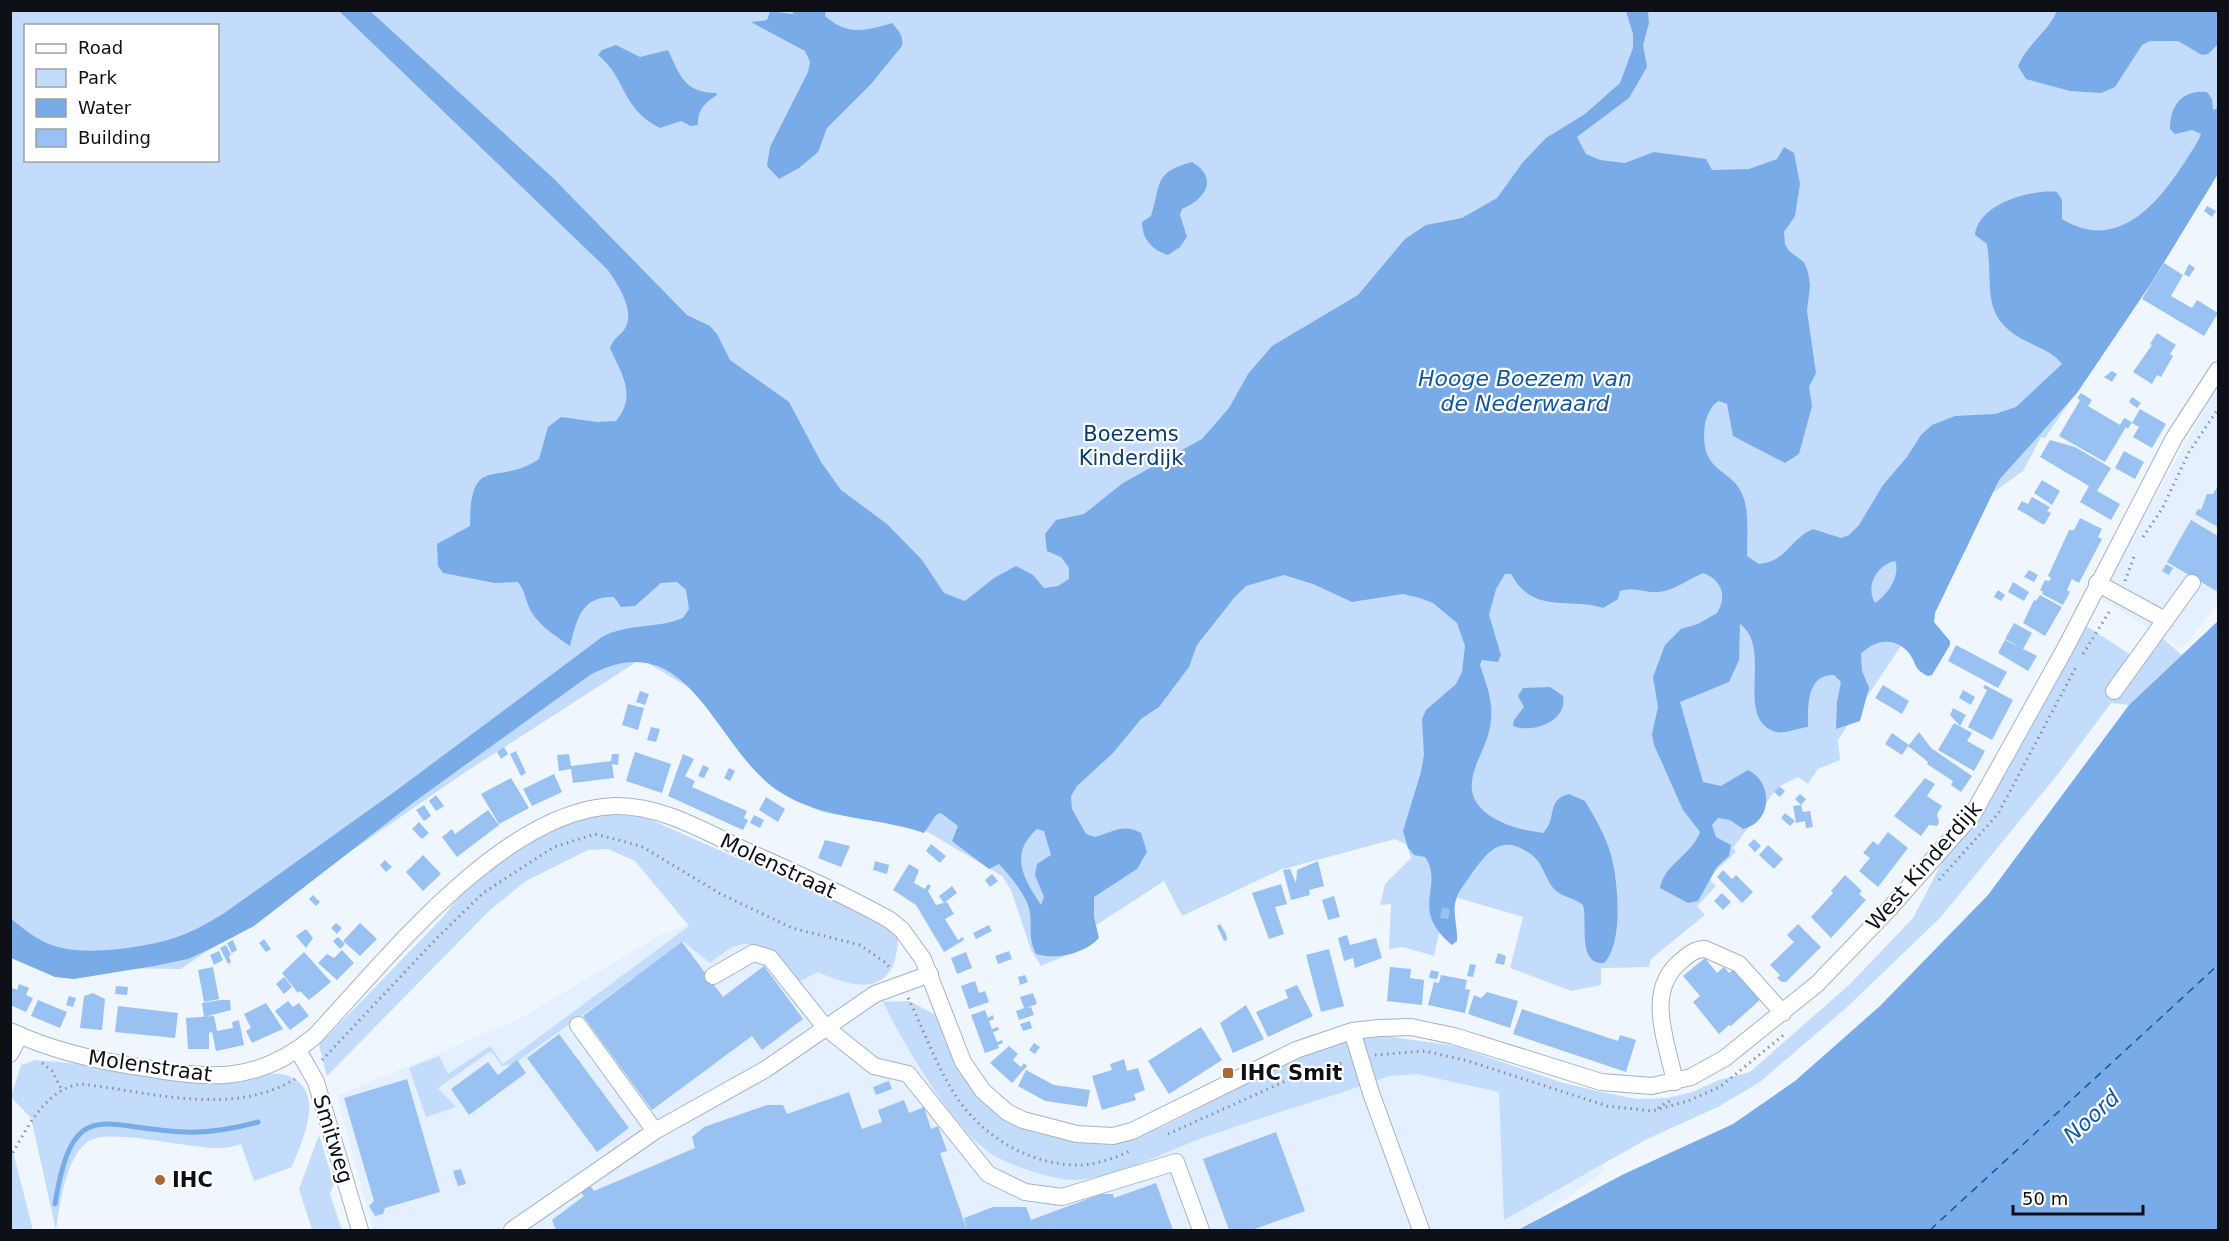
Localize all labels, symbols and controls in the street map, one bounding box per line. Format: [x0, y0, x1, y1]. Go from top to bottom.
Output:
legend [24, 24, 219, 162]
text: Road [78, 37, 123, 58]
text: Park [78, 67, 117, 88]
text: Water [78, 97, 132, 118]
text: Building [78, 127, 151, 148]
water label: Hooge Boezem van de Nederwaard [1418, 366, 1632, 416]
park label: Boezems Kinderdijk [1079, 422, 1184, 470]
street label: West Kinderdijk [1862, 796, 1987, 935]
street label: Molenstraat [716, 829, 840, 903]
street label: Molenstraat [87, 1045, 213, 1087]
place label: IHC Smit [1240, 1061, 1342, 1085]
marker: IHC Smit [1221, 1066, 1235, 1080]
water label: Noord [2058, 1084, 2125, 1148]
street label: Smitweg [308, 1092, 358, 1186]
place label: IHC [172, 1168, 213, 1192]
marker: IHC [153, 1173, 167, 1187]
scale bar [2013, 1178, 2144, 1216]
text: 50 m [2022, 1188, 2068, 1209]

